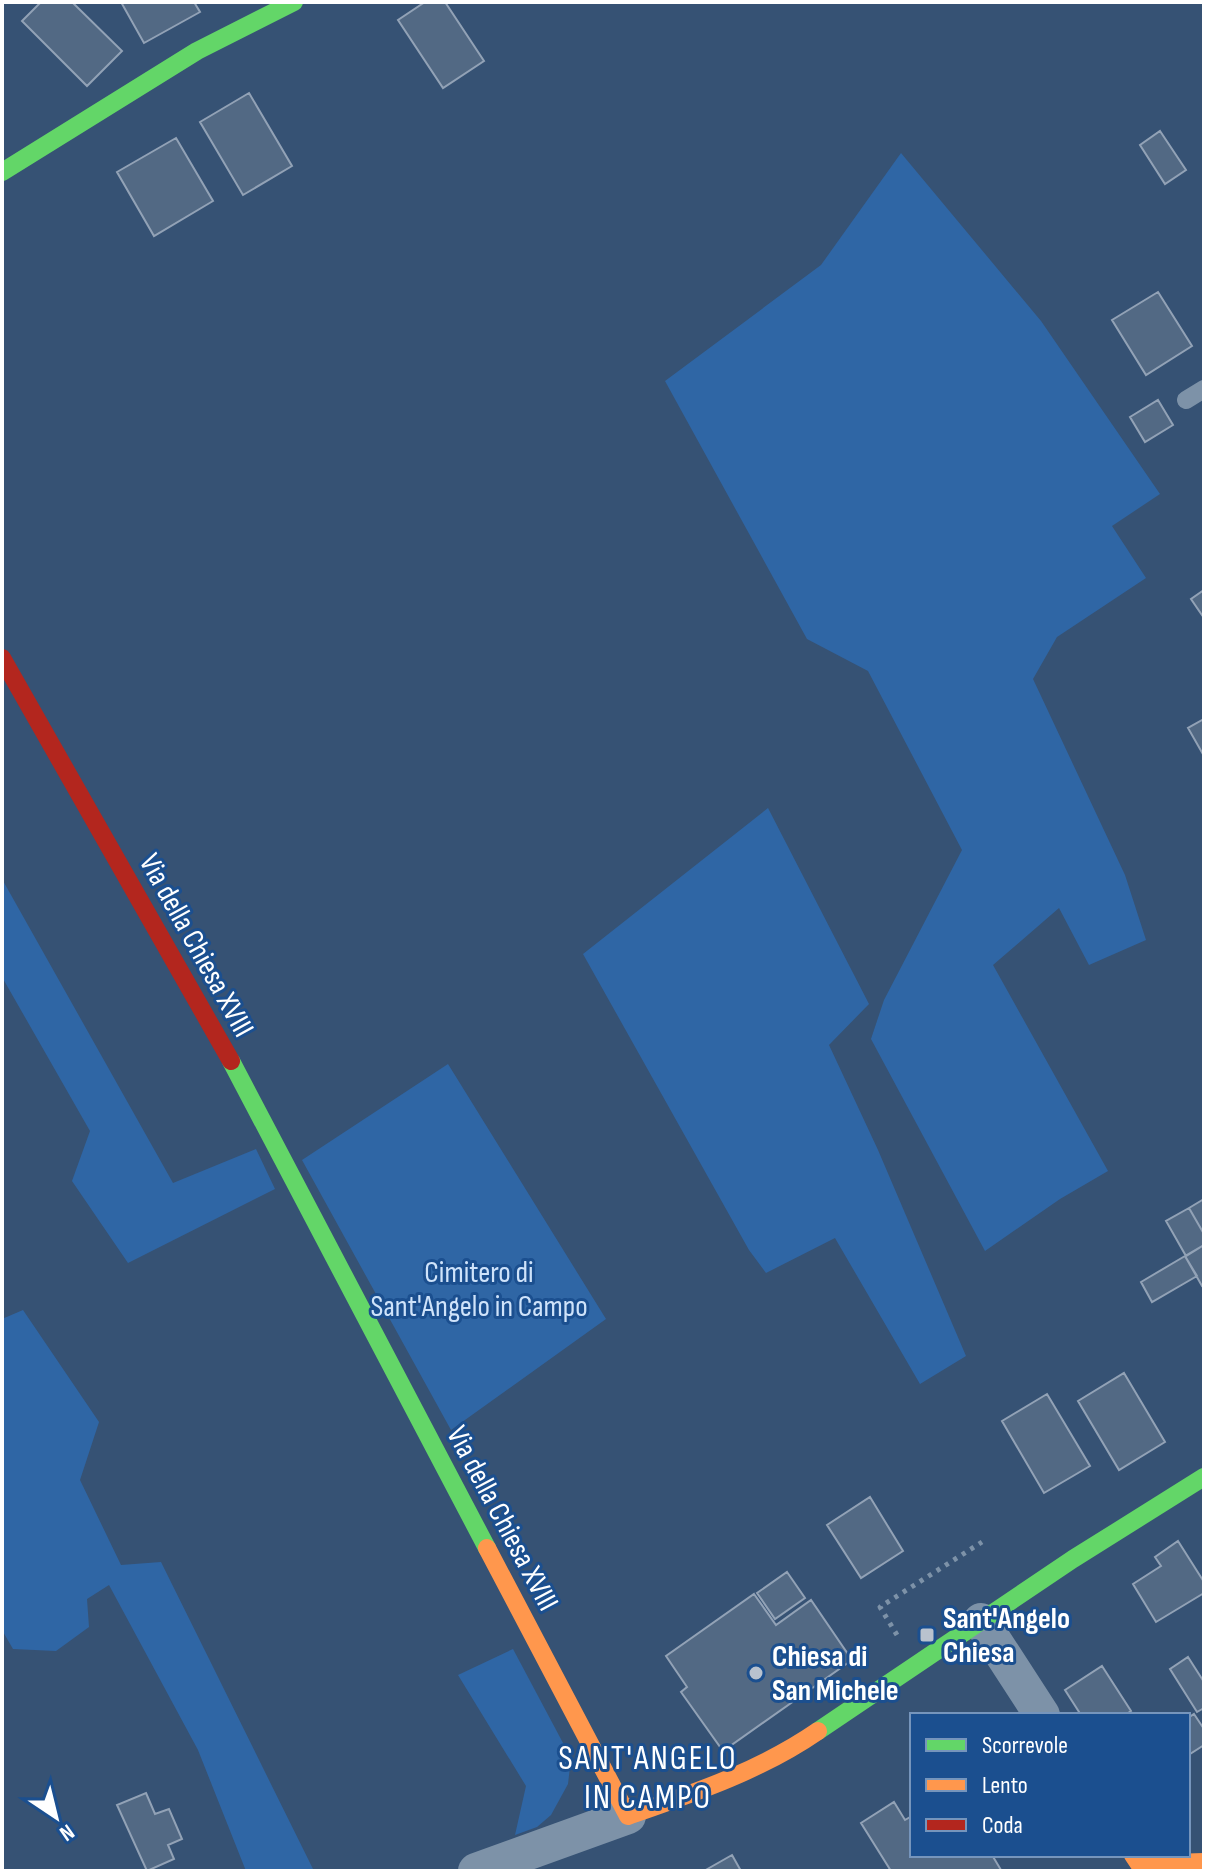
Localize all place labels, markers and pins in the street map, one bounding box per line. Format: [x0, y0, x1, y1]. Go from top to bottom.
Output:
place label: Sant'Angelo Chiesa [943, 1601, 1070, 1671]
marker: Sant'Angelo Chiesa [918, 1626, 936, 1644]
place label: Chiesa di San Michele [772, 1639, 899, 1709]
marker: Chiesa di San Michele [747, 1664, 765, 1682]

